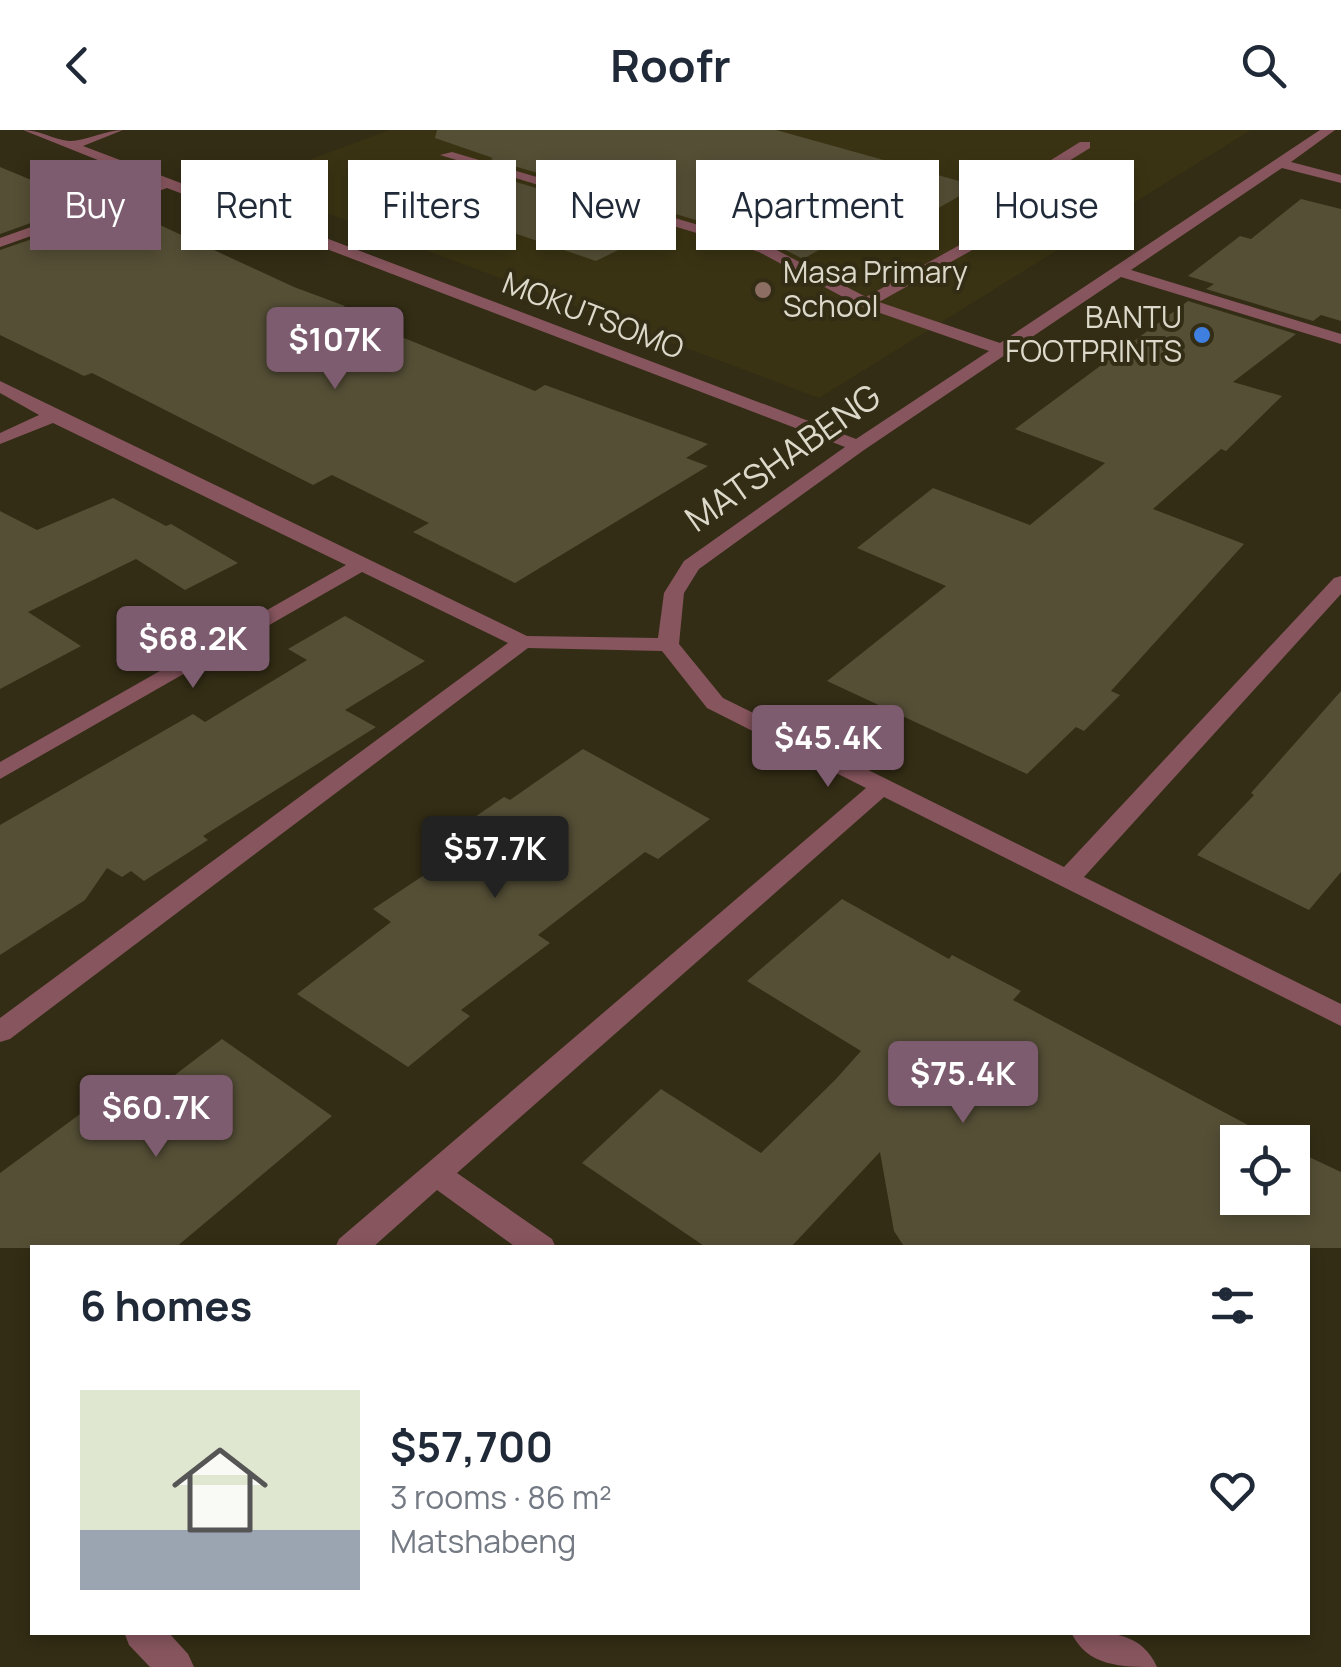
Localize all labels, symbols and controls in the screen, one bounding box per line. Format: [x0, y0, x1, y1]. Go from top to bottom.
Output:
text: Roofr [610, 34, 731, 96]
icon: back [50, 38, 105, 93]
icon: search [1236, 38, 1291, 93]
chip: Buy [30, 160, 161, 250]
chip: Rent [181, 160, 328, 250]
chip: Filters [348, 160, 516, 250]
chip: New [536, 160, 676, 250]
chip: Apartment [696, 160, 939, 250]
chip: House [959, 160, 1134, 250]
place label: Masa Primary School [783, 251, 968, 326]
street label: MOKUTSOMO [497, 261, 690, 368]
marker: Masa Primary School [752, 279, 774, 301]
place label: BANTU FOOTPRINTS [1005, 296, 1182, 371]
pin: $107K [265, 307, 405, 392]
text: $107K [289, 317, 381, 361]
marker: BANTU FOOTPRINTS [1191, 324, 1213, 346]
street label: MATSHABENG [675, 372, 890, 542]
pin: $68.2K [112, 606, 274, 691]
text: $68.2K [138, 616, 248, 660]
pin: $45.4K [747, 705, 909, 790]
text: $45.4K [774, 715, 882, 759]
pin: $57.7K [414, 816, 576, 901]
text: $57.7K [444, 826, 546, 870]
pin: $75.4K [882, 1041, 1044, 1126]
text: $75.4K [910, 1051, 1016, 1095]
pin: $60.7K [75, 1075, 237, 1160]
text: $60.7K [102, 1085, 210, 1129]
map controls [1220, 1125, 1310, 1215]
button: locate [1220, 1125, 1310, 1215]
text: 6 homes [80, 1276, 252, 1334]
icon: filters [1205, 1278, 1260, 1333]
text: $57,700 [390, 1417, 553, 1475]
icon: home [160, 1430, 280, 1550]
icon: heart [1205, 1463, 1260, 1518]
text: 3 rooms · 86 m² [390, 1475, 612, 1519]
text: Matshabeng [390, 1519, 576, 1563]

